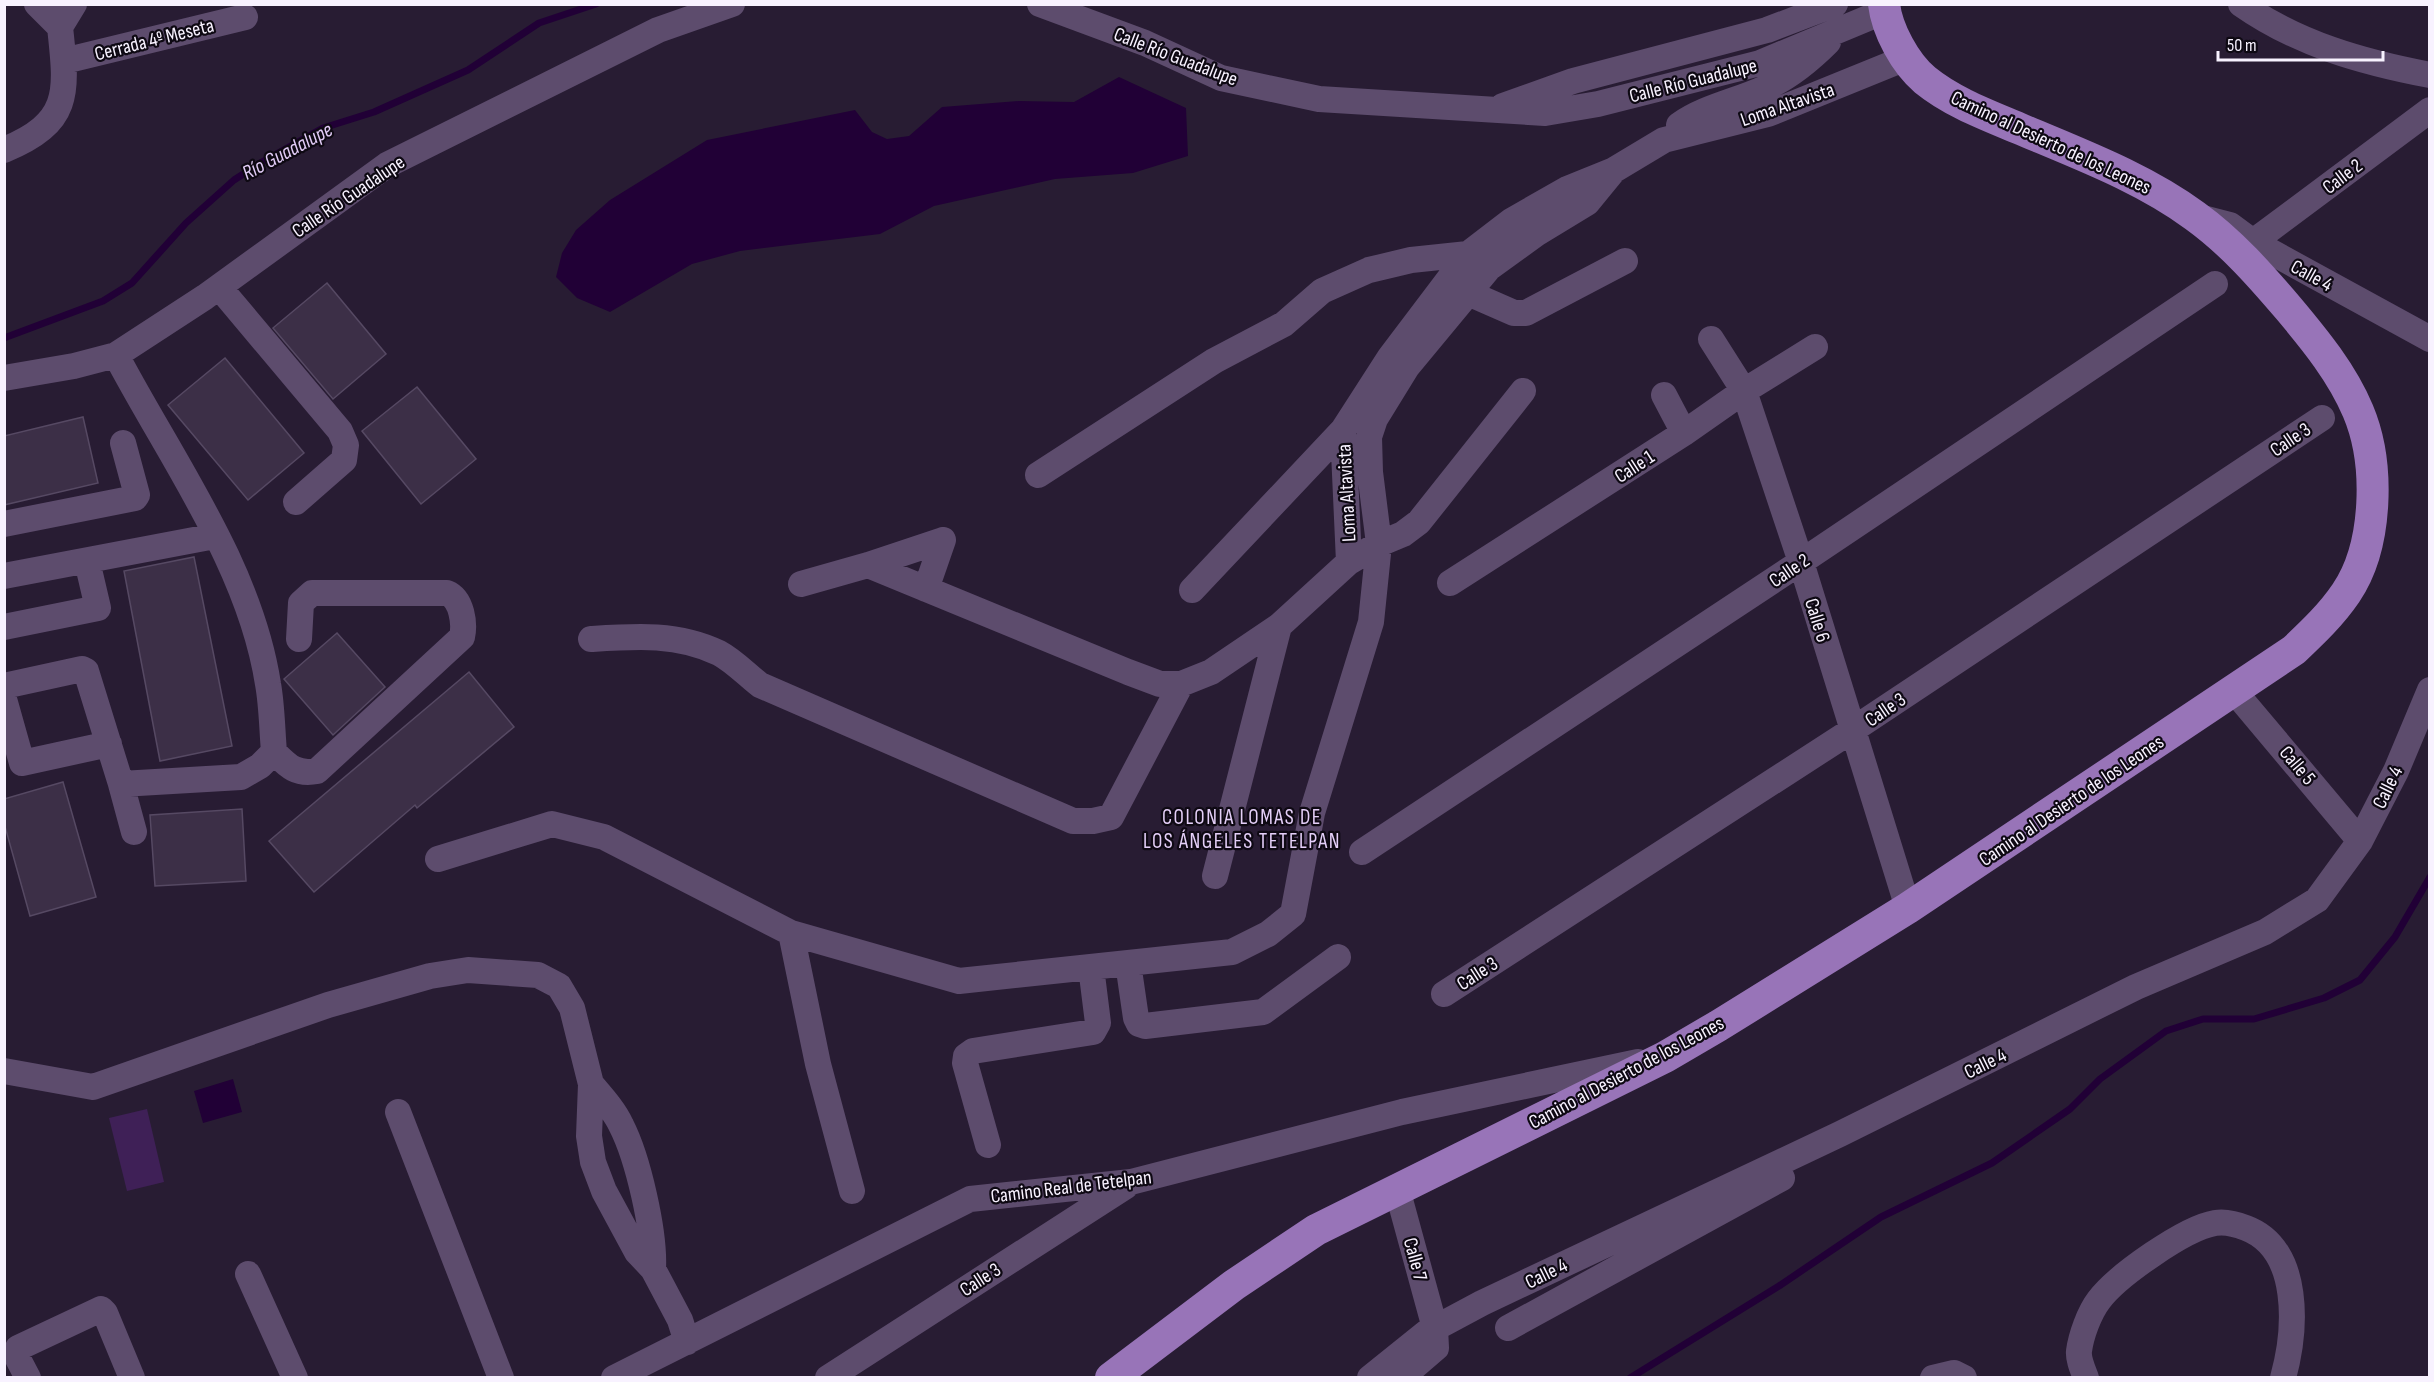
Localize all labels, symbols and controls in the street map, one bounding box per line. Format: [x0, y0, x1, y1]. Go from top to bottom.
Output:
street label: Cerrada 4º Meseta [92, 14, 216, 66]
street label: Calle Río Guadalupe [1110, 22, 1241, 92]
scale bar [2218, 24, 2383, 62]
text: 50 m [2227, 35, 2257, 56]
street label: Calle Río Guadalupe [1627, 54, 1760, 108]
street label: Loma Altavista [1737, 78, 1837, 132]
street label: Camino al Desierto de los Leones [1947, 86, 2154, 200]
water label: Río Guadalupe [238, 117, 337, 186]
street label: Calle Río Guadalupe [288, 150, 409, 243]
street label: Calle 2 [2318, 154, 2367, 200]
street label: Calle 4 [2286, 255, 2337, 297]
street label: Calle 3 [2266, 418, 2316, 462]
street label: Loma Altavista [1332, 444, 1362, 542]
street label: Calle 1 [1610, 445, 1659, 489]
street label: Calle 2 [1765, 549, 1814, 593]
street label: Calle 6 [1799, 596, 1835, 645]
street label: Calle 3 [1861, 688, 1911, 732]
street label: Camino al Desierto de los Leones [1975, 730, 2169, 872]
street label: Calle 5 [2274, 741, 2320, 790]
street label: Calle 4 [2367, 762, 2408, 813]
district label: COLONIA LOMAS DE LOS ÁNGELES TETELPAN [1143, 805, 1341, 854]
street label: Calle 3 [1453, 952, 1503, 996]
street label: Camino al Desierto de los Leones [1525, 1011, 1728, 1135]
street label: Calle 4 [1960, 1043, 2011, 1084]
street label: Camino Real de Tetelpan [989, 1165, 1153, 1209]
street label: Calle 7 [1398, 1235, 1432, 1283]
street label: Calle 4 [1521, 1253, 1572, 1294]
street label: Calle 3 [956, 1258, 1006, 1302]

